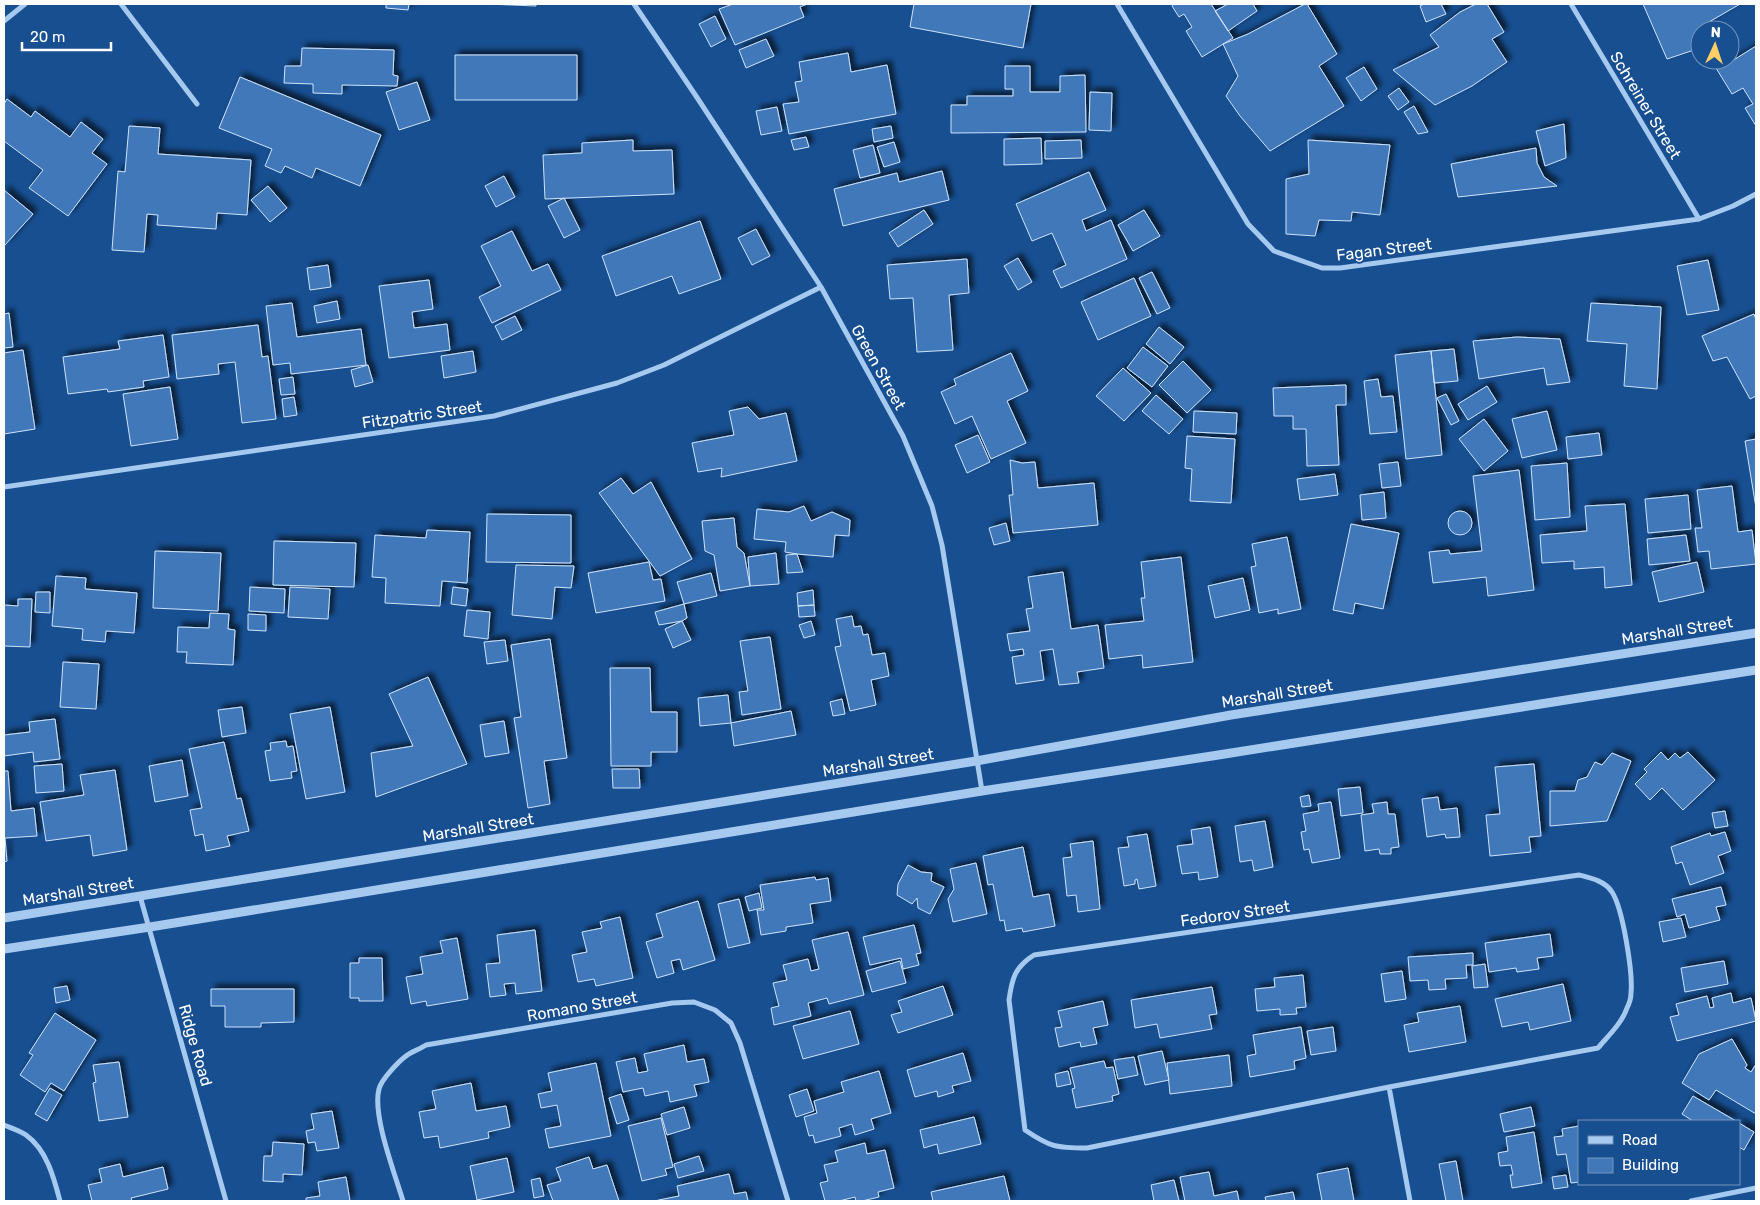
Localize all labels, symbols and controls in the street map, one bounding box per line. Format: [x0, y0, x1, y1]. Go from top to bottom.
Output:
scale bar [22, 20, 111, 52]
north arrow [1690, 20, 1740, 70]
text: N [1710, 24, 1721, 41]
text: 20 m [30, 28, 65, 46]
street label: Schreiner Street [1606, 48, 1685, 162]
street label: Fagan Street [1335, 234, 1433, 265]
street label: Green Street [847, 321, 910, 413]
street label: Fitzpatric Street [361, 397, 483, 432]
street label: Marshall Street [1620, 612, 1734, 649]
street label: Marshall Street [1220, 675, 1334, 712]
street label: Marshall Street [821, 744, 935, 781]
street label: Marshall Street [421, 809, 535, 846]
street label: Marshall Street [21, 873, 135, 910]
street label: Fedorov Street [1179, 896, 1291, 931]
street label: Romano Street [525, 987, 639, 1026]
street label: Ridge Road [175, 1002, 216, 1088]
legend [1578, 1120, 1740, 1185]
text: Road [1622, 1131, 1658, 1149]
text: Building [1622, 1156, 1679, 1174]

